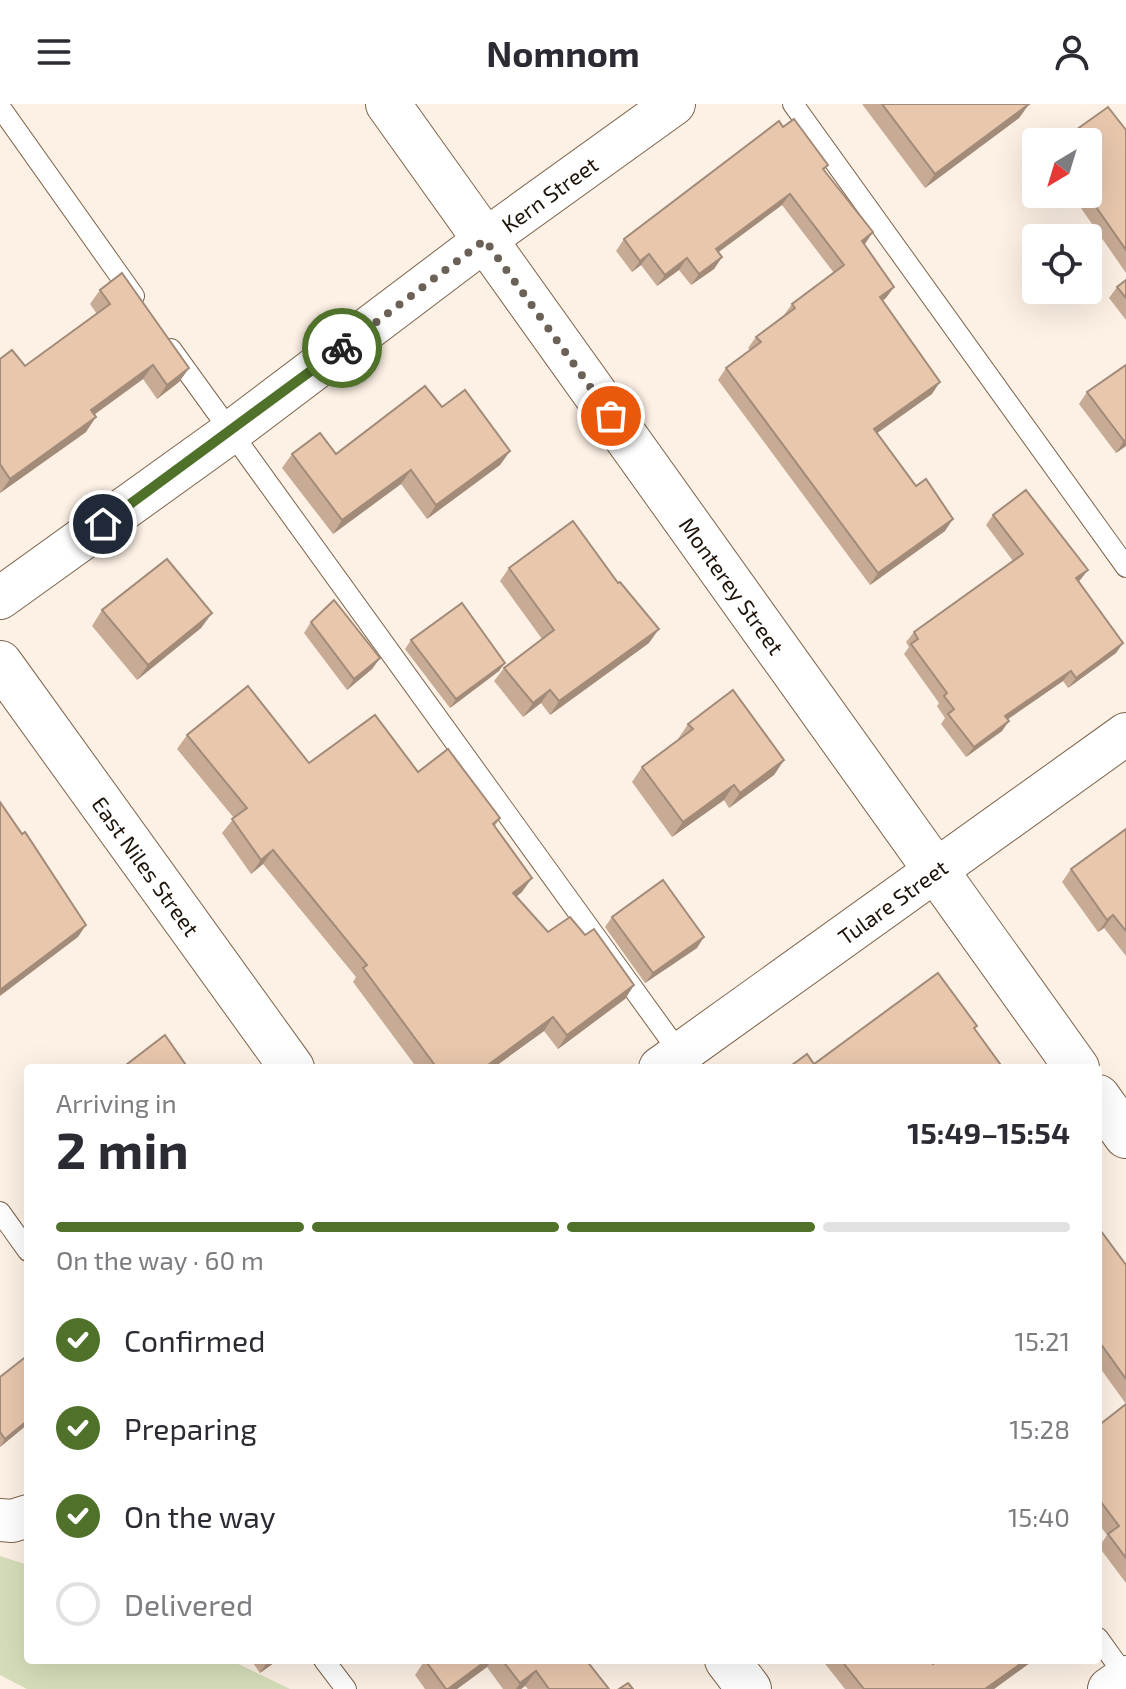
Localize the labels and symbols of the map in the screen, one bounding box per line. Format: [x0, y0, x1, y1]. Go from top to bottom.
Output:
north arrow [1022, 128, 1102, 208]
street label: Kern Street [496, 150, 602, 237]
courier [302, 308, 382, 388]
pin [577, 382, 645, 450]
pin [69, 490, 137, 558]
street label: Monterey Street [674, 512, 790, 659]
street label: East Niles Street [87, 791, 205, 941]
street label: Tulare Street [833, 853, 952, 949]

